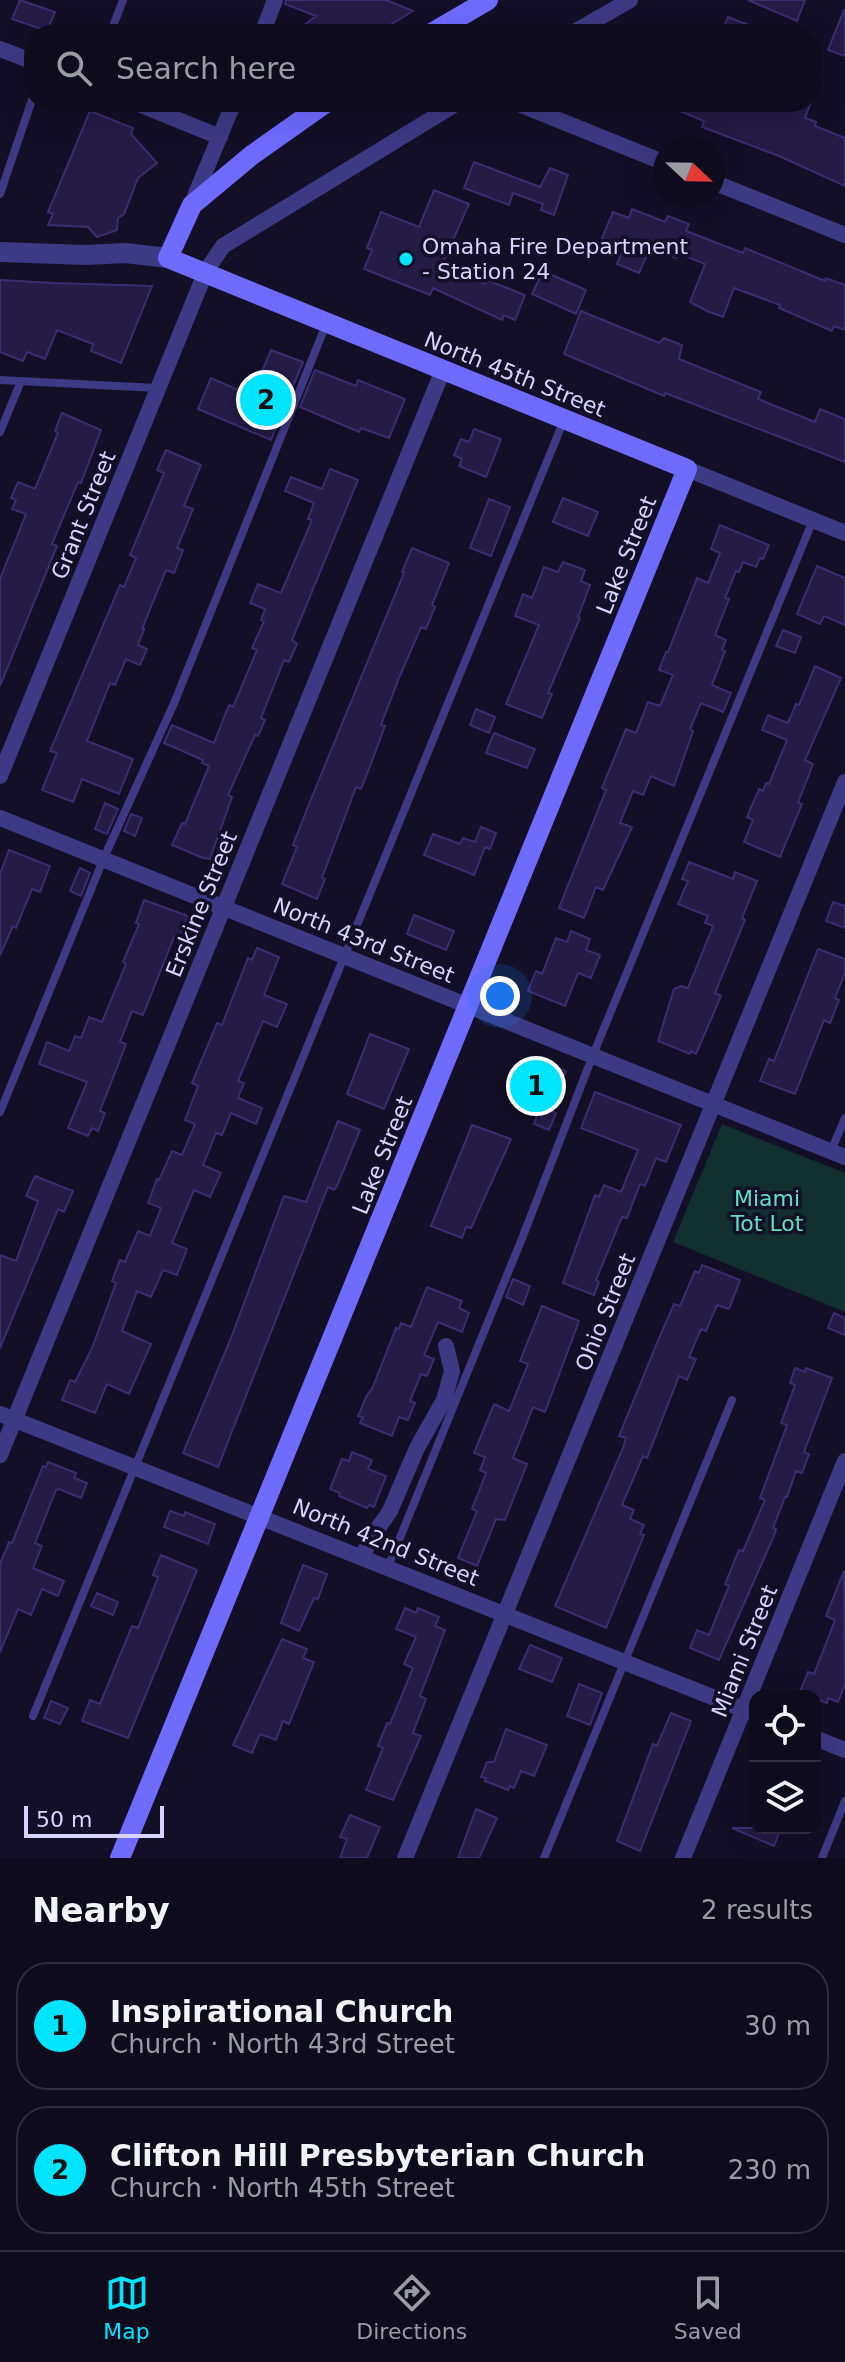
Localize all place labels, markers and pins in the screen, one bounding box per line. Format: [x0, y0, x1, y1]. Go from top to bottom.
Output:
place label: Omaha Fire Department - Station 24 [422, 234, 688, 284]
marker: Omaha Fire Department - Station 24 [397, 250, 415, 268]
pin: 2 [240, 370, 292, 430]
pin: 1 [510, 1056, 562, 1116]

